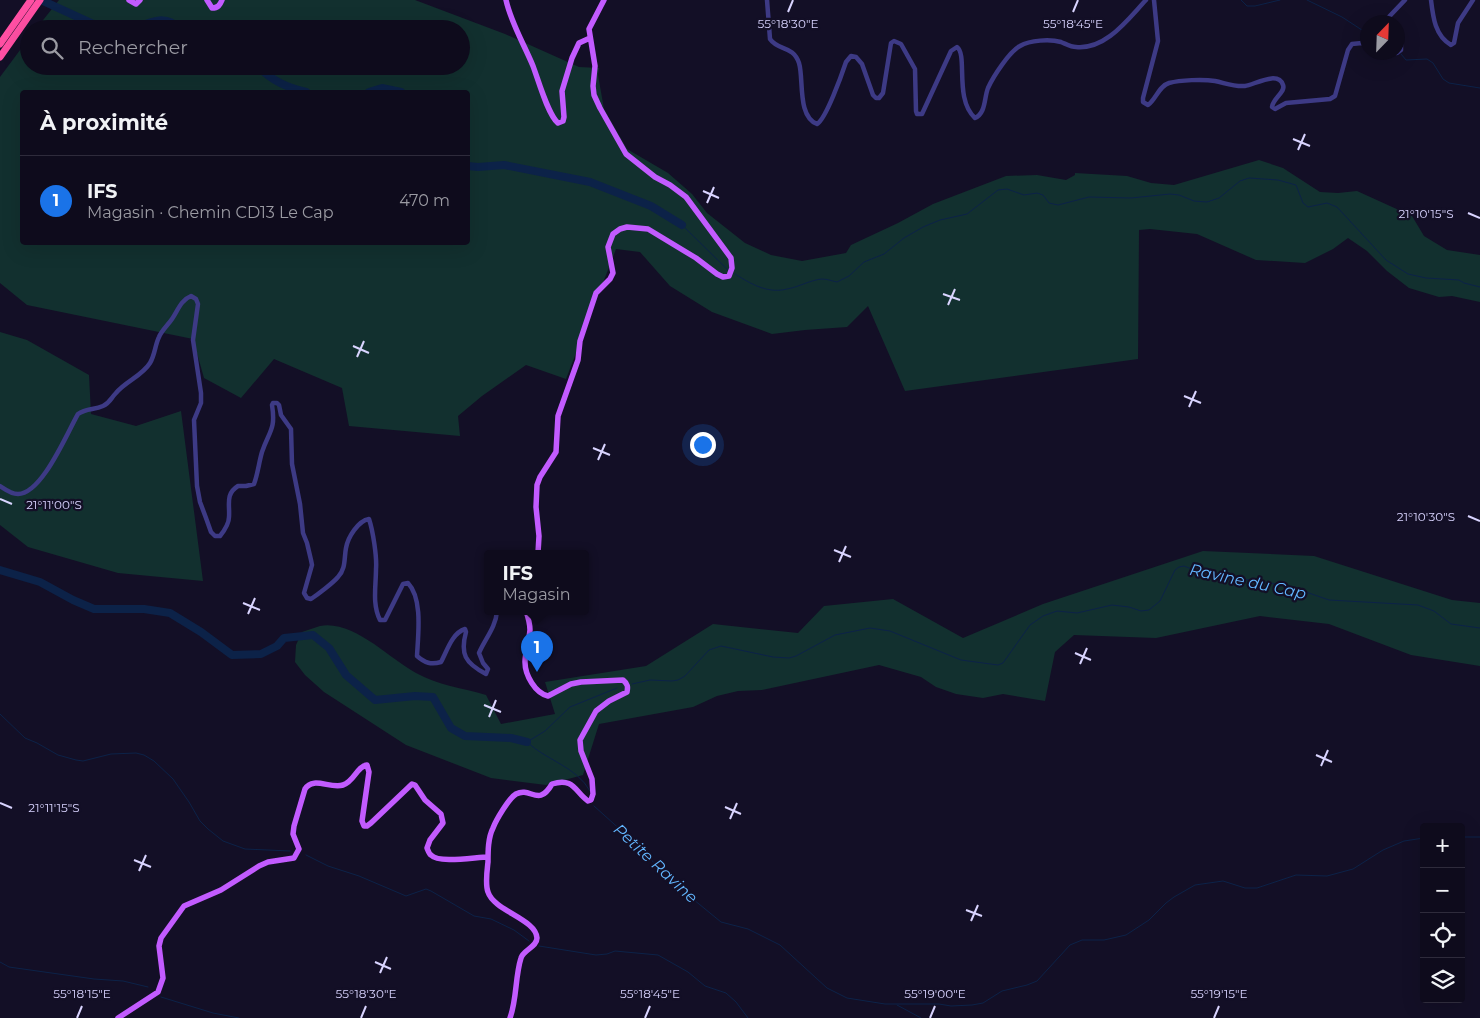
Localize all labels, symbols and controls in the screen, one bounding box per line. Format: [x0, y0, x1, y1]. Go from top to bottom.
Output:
north arrow [1360, 15, 1405, 60]
text: 55°18'30"E [758, 16, 818, 31]
text: 55°18'45"E [1043, 16, 1103, 31]
search box [20, 20, 470, 75]
icon: search [38, 34, 66, 62]
text: Rechercher [78, 36, 188, 59]
text: À proximité [40, 110, 168, 135]
text: IFS [87, 180, 118, 203]
text: 1 [53, 191, 59, 210]
text: 470 m [399, 191, 450, 210]
text: Magasin · Chemin CD13 Le Cap [87, 203, 334, 222]
text: 21°10'15"S [1398, 206, 1454, 221]
your location [690, 432, 716, 458]
text: 21°11'00"S [26, 497, 82, 512]
text: 21°10'30"S [1397, 509, 1455, 524]
popup [484, 550, 589, 615]
water label: Ravine du Cap [1188, 560, 1308, 603]
text: IFS [502, 562, 533, 585]
text: Magasin [502, 585, 571, 604]
pin: 1 [521, 631, 553, 672]
text: 21°11'15"S [28, 800, 80, 815]
water label: Petite Ravine [610, 820, 702, 907]
map controls [1420, 823, 1465, 1003]
button: + [1420, 823, 1465, 868]
button: − [1420, 868, 1465, 913]
button: locate [1420, 913, 1465, 958]
button: layers [1420, 958, 1465, 1003]
text: 55°18'15"E [53, 986, 111, 1001]
text: 55°18'30"E [336, 986, 396, 1001]
text: 55°18'45"E [620, 986, 680, 1001]
text: 55°19'00"E [904, 986, 966, 1001]
text: 55°19'15"E [1190, 986, 1248, 1001]

